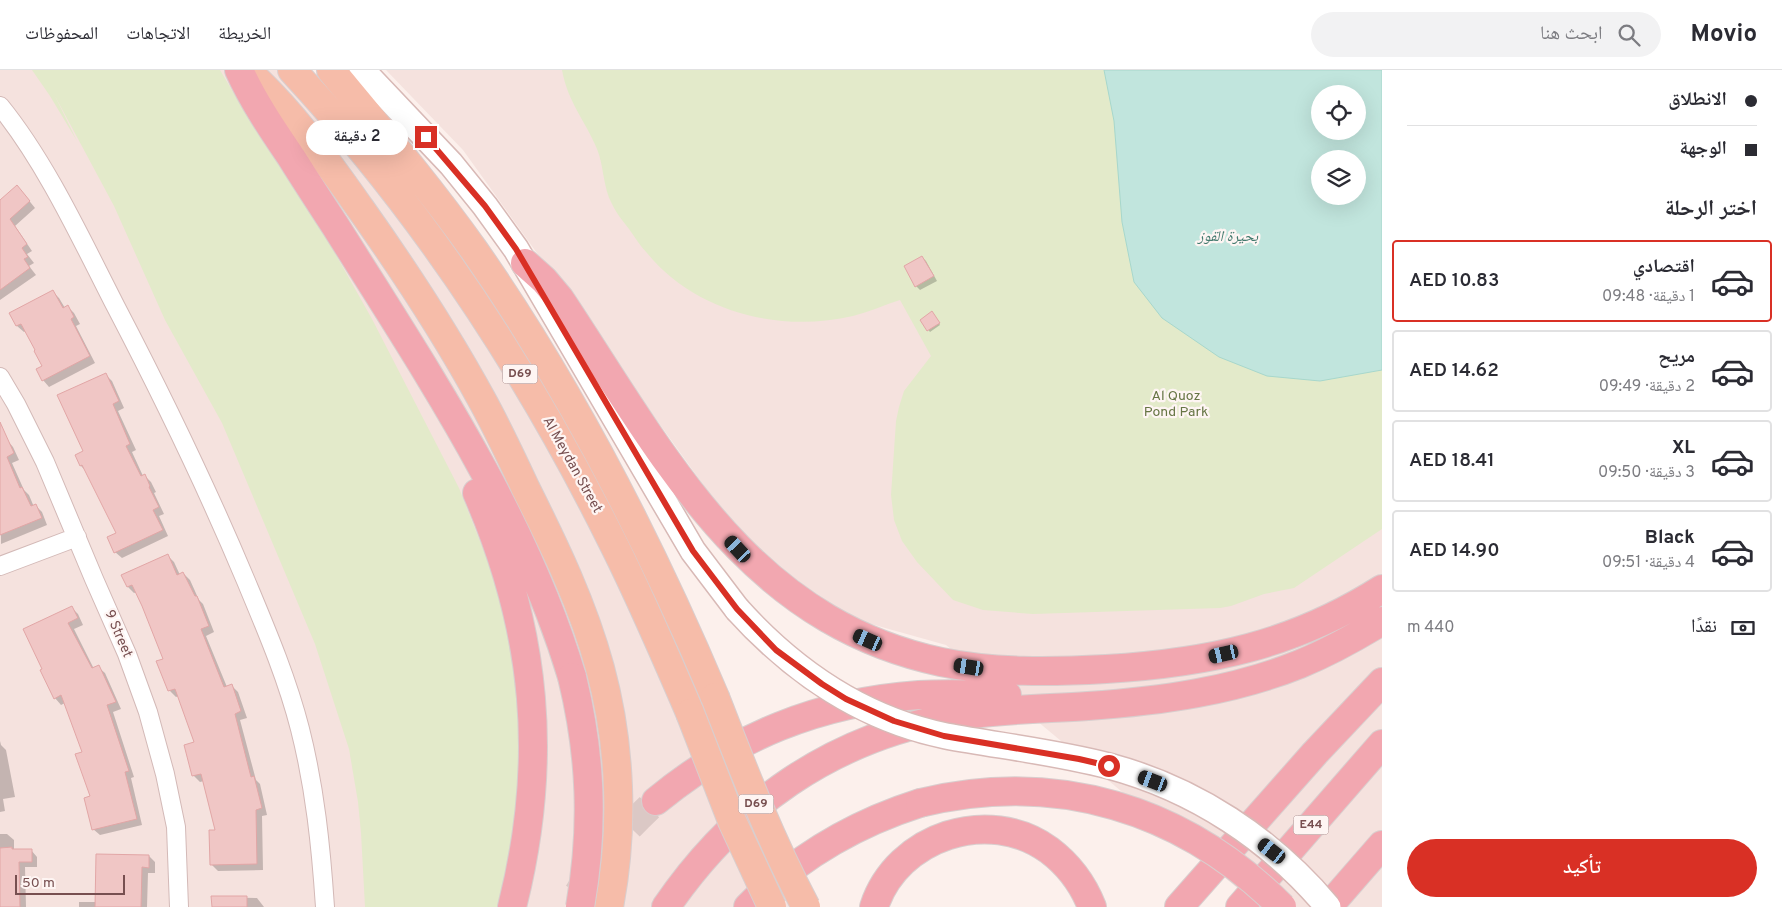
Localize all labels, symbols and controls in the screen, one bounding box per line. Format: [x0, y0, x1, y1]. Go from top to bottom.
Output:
search box [1311, 12, 1661, 57]
text: Movio [1691, 20, 1757, 50]
icon: search [1615, 21, 1643, 49]
text: ابحث هنا [1540, 22, 1603, 46]
text: المحفوظات [25, 23, 98, 46]
text: الاتجاهات [126, 23, 190, 46]
text: الخريطة [218, 23, 271, 46]
map controls [1311, 85, 1366, 205]
button: locate [1311, 85, 1366, 140]
text: الانطلاق [1668, 88, 1727, 112]
callout: 2 دقيقة [306, 120, 408, 154]
route end [415, 126, 437, 148]
text: 2 دقيقة [334, 127, 380, 147]
text: الوجهة [1679, 137, 1727, 161]
button: layers [1311, 150, 1366, 205]
text: اختر الرحلة [1665, 196, 1757, 223]
water label: بحيرة القوز [1197, 228, 1259, 247]
text: اقتصادي [1633, 255, 1695, 279]
icon: car [1710, 259, 1755, 304]
text: AED 10.83 [1409, 269, 1499, 293]
text: 1 دقيقة · 09:48 [1602, 287, 1695, 307]
text: مريح [1658, 345, 1695, 369]
icon: car [1710, 349, 1755, 394]
text: AED 14.62 [1409, 359, 1499, 383]
road number: D69 [502, 364, 538, 384]
text: 2 دقيقة · 09:49 [1599, 377, 1695, 397]
park label: Al Quoz Pond Park [1144, 388, 1208, 421]
street label: Al Meydan Street [539, 414, 605, 516]
text: XL [1672, 436, 1695, 460]
icon: car [1710, 439, 1755, 484]
text: AED 18.41 [1409, 449, 1495, 473]
text: 3 دقيقة · 09:50 [1598, 463, 1695, 483]
text: Black [1645, 526, 1695, 550]
icon: car [1710, 529, 1755, 574]
car [722, 533, 753, 565]
text: AED 14.90 [1409, 539, 1500, 563]
text: 4 دقيقة · 09:51 [1602, 553, 1695, 573]
street label: 9 Street [100, 608, 136, 660]
icon: cash [1729, 614, 1757, 642]
text: نقدًا [1691, 615, 1717, 639]
text: 440 m [1407, 618, 1454, 638]
car [851, 627, 884, 653]
car [1207, 643, 1240, 665]
car [953, 657, 984, 677]
route start [1098, 755, 1120, 777]
car [1136, 769, 1169, 793]
road number: D69 [738, 794, 774, 814]
road number: E44 [1294, 816, 1328, 834]
car [1255, 836, 1288, 866]
button: تأكيد [1407, 839, 1757, 897]
scale bar [15, 872, 125, 895]
text: 50 m [22, 875, 55, 892]

